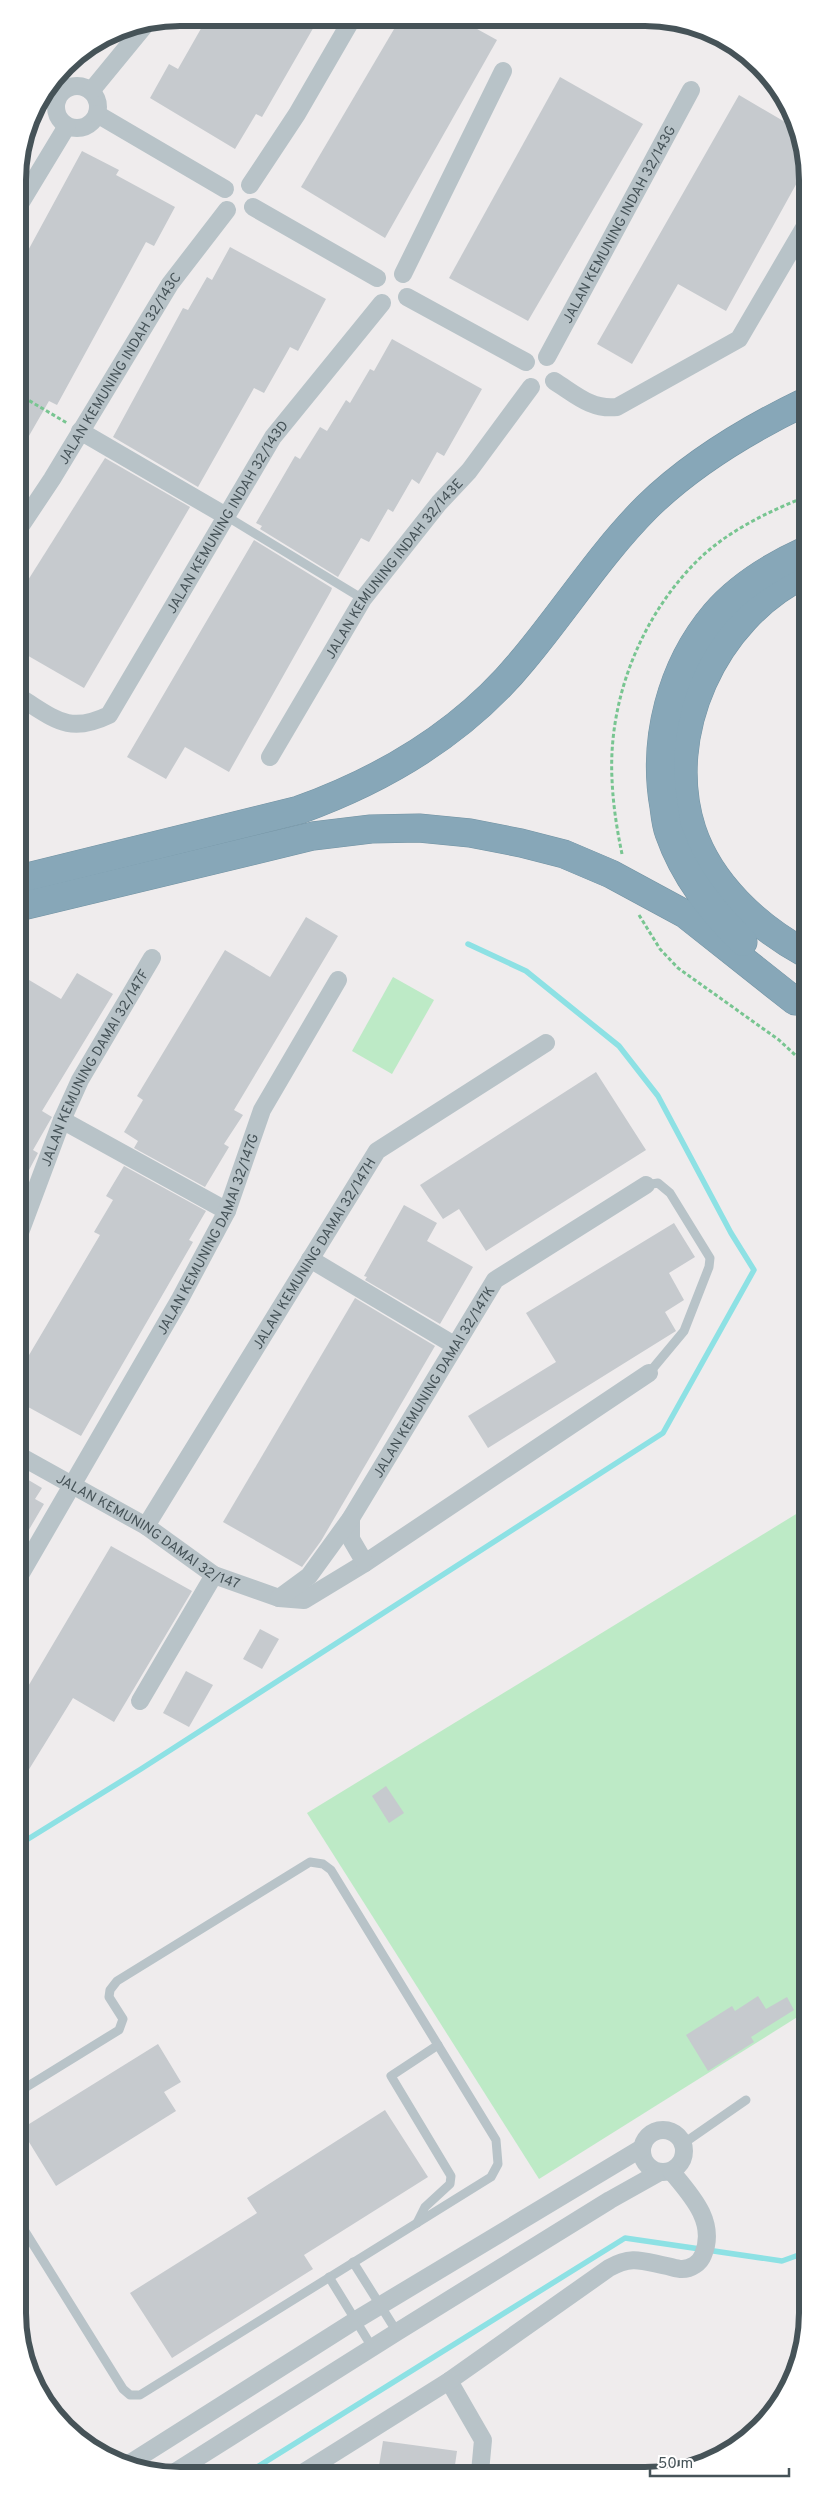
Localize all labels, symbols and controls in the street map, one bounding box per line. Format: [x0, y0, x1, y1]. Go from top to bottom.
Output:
street label: JALAN KEMUNING INDAH 32/143G [560, 123, 680, 327]
street label: JALAN KEMUNING INDAH 32/143C [56, 270, 186, 468]
street label: JALAN KEMUNING INDAH 32/143D [164, 418, 293, 617]
street label: JALAN KEMUNING INDAH 32/143E [323, 476, 467, 663]
street label: JALAN KEMUNING DAMAI 32/147F [38, 967, 153, 1169]
street label: JALAN KEMUNING DAMAI 32/147G [154, 1131, 263, 1338]
street label: JALAN KEMUNING DAMAI 32/147H [250, 1155, 381, 1353]
street label: JALAN KEMUNING DAMAI 32/147K [370, 1284, 499, 1482]
street label: JALAN KEMUNING DAMAI 32/147 [53, 1471, 242, 1593]
scale bar [650, 2446, 789, 2478]
text: 50 m [658, 2455, 693, 2474]

